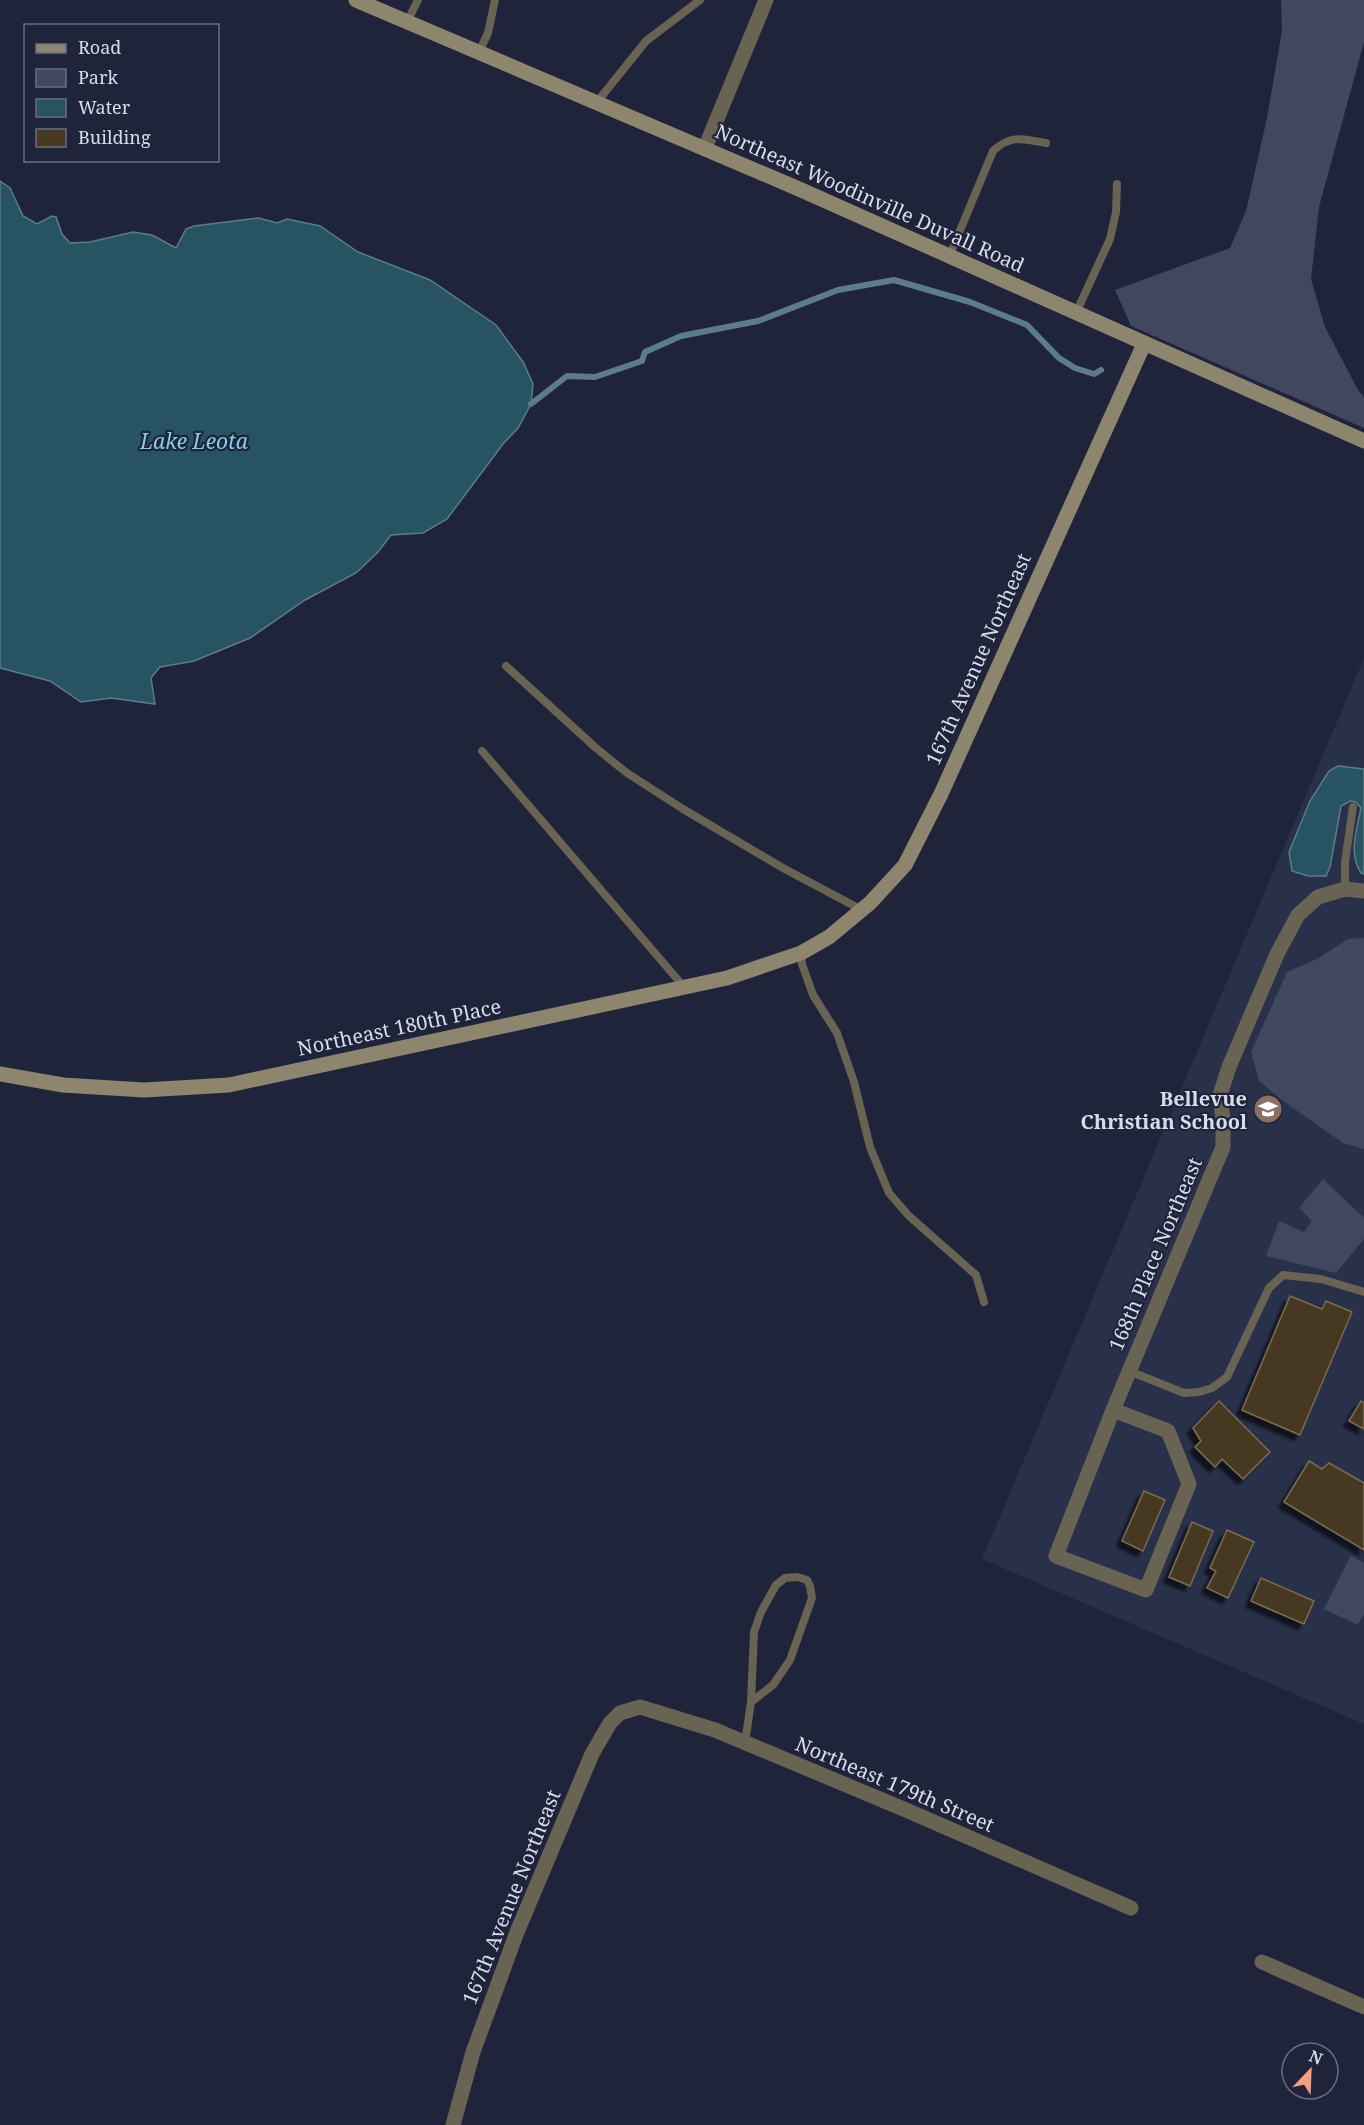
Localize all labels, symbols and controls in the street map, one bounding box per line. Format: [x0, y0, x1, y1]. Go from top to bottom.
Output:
legend [24, 24, 219, 162]
text: Road [78, 35, 121, 59]
text: Park [78, 65, 118, 89]
text: Water [78, 95, 131, 119]
street label: Northeast Woodinville Duvall Road [711, 117, 1029, 279]
text: Building [78, 125, 151, 149]
water label: Lake Leota [139, 427, 249, 455]
street label: 167th Avenue Northeast [919, 549, 1037, 769]
street label: Northeast 180th Place [295, 992, 503, 1062]
place label: Bellevue Christian School [1080, 1085, 1247, 1135]
school or university icon: Bellevue Christian School [1252, 1093, 1284, 1125]
street label: 168th Place Northeast [1102, 1153, 1208, 1355]
street label: Northeast 179th Street [791, 1730, 999, 1838]
street label: 167th Avenue Northeast [456, 1786, 566, 2008]
north arrow [1280, 2041, 1340, 2101]
text: N [1306, 2045, 1326, 2070]

